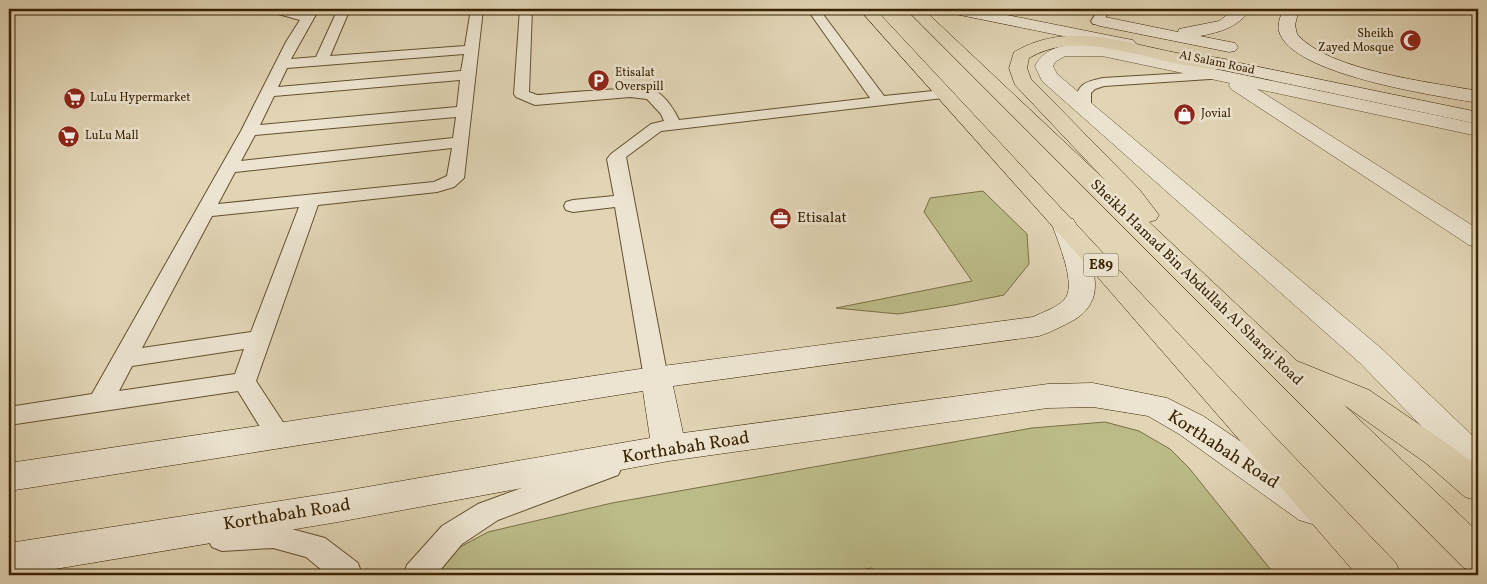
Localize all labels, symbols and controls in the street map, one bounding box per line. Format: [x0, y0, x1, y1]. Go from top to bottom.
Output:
place label: Sheikh Zayed Mosque [1318, 26, 1394, 56]
mosque icon: Sheikh Zayed Mosque [1398, 29, 1422, 53]
street label: Al Salam Road [1178, 47, 1256, 79]
place label: Etisalat Overspill [615, 65, 664, 95]
parking icon: Etisalat Overspill [587, 68, 611, 92]
supermarket icon: LuLu Hypermarket [62, 86, 86, 110]
place label: LuLu Hypermarket [90, 90, 190, 106]
shop icon: Jovial [1173, 102, 1197, 126]
place label: Jovial [1201, 106, 1231, 122]
supermarket icon: LuLu Mall [57, 124, 81, 148]
place label: LuLu Mall [85, 128, 139, 144]
street label: Sheikh Hamad Bin Abdullah Al Sharqi Road [1085, 175, 1307, 391]
office icon: Etisalat [769, 206, 793, 230]
place label: Etisalat [797, 208, 847, 229]
road number: E89 [1084, 254, 1118, 276]
street label: Korthabah Road [1162, 405, 1284, 495]
street label: Korthabah Road [621, 426, 751, 470]
street label: Korthabah Road [222, 493, 352, 537]

